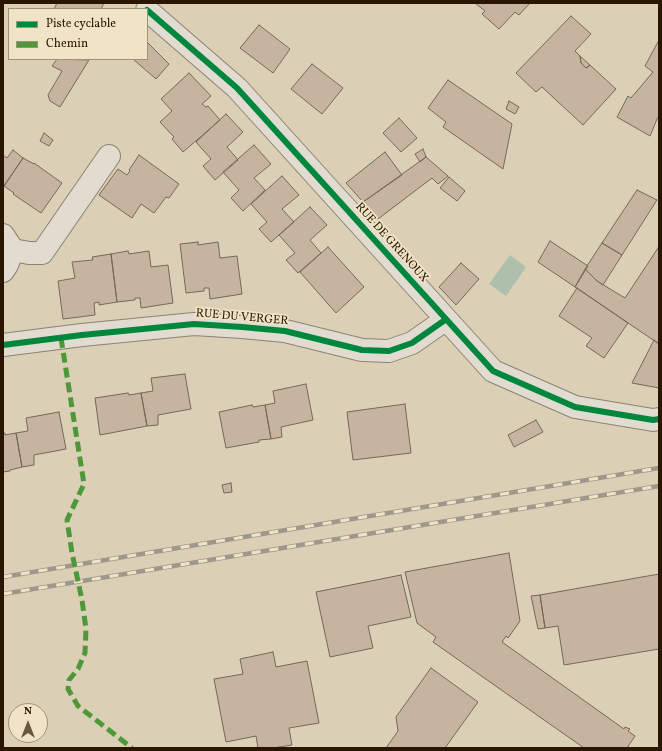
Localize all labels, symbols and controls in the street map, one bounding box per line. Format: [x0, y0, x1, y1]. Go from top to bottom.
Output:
legend [8, 8, 148, 60]
text: Piste cyclable [46, 16, 116, 32]
text: Chemin [46, 36, 88, 52]
street label: RUE DE GRENOUX [351, 200, 431, 286]
street label: RUE DU VERGER [195, 307, 289, 329]
north arrow [8, 703, 48, 743]
text: N [24, 704, 32, 719]

